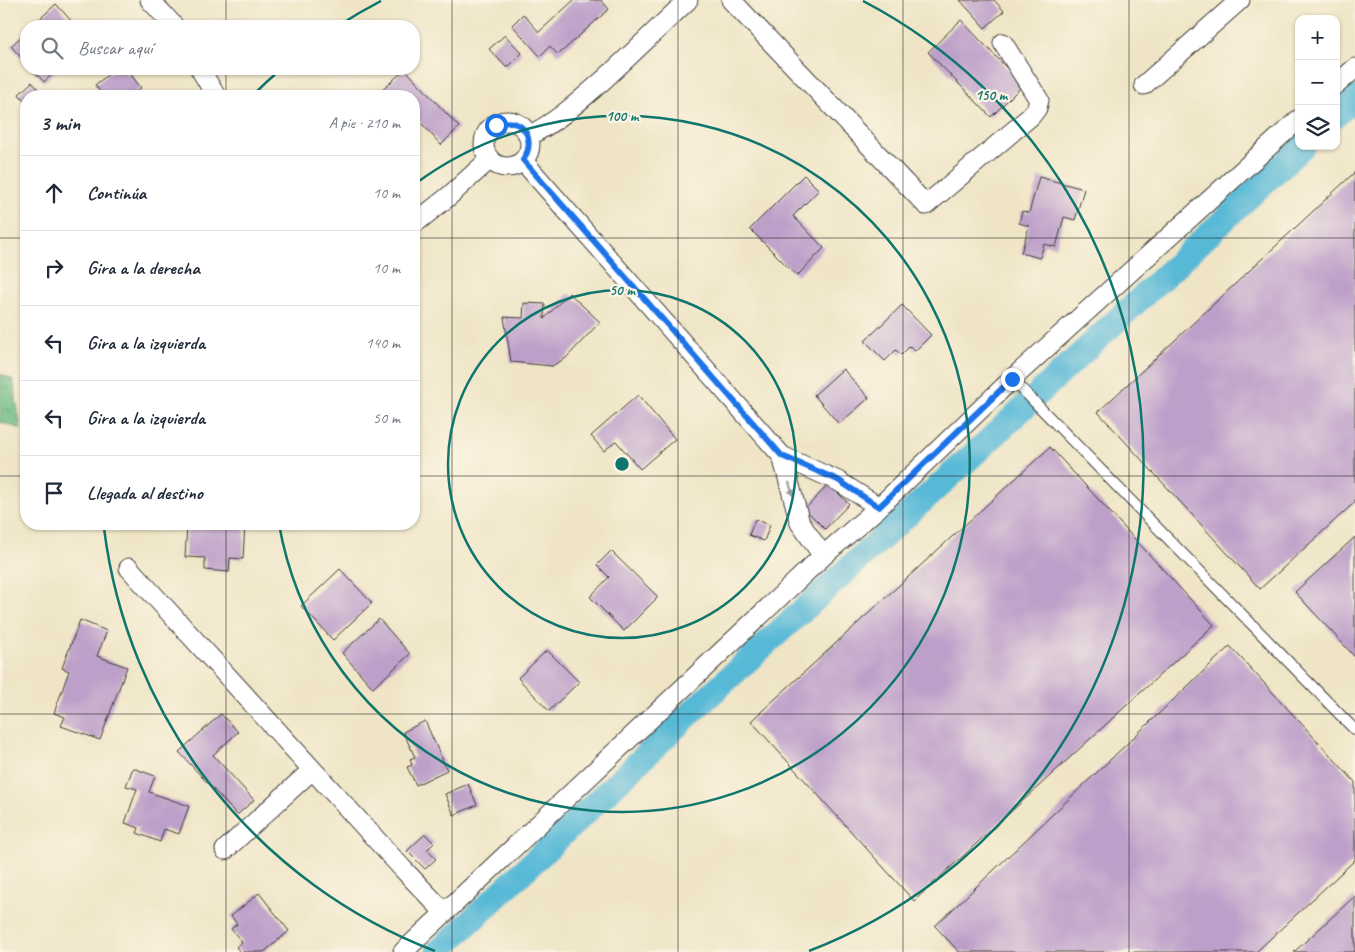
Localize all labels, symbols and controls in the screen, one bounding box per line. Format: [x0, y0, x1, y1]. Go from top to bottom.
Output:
map controls [1295, 15, 1340, 150]
button: + [1295, 15, 1340, 60]
search box [20, 20, 420, 75]
icon: search [38, 34, 66, 62]
text: Buscar aquí [78, 36, 152, 60]
button: − [1295, 60, 1340, 105]
text: 150 m [975, 86, 1009, 105]
button: layers [1295, 105, 1340, 150]
text: 100 m [606, 107, 640, 126]
text: 3 min [40, 110, 80, 136]
text: A pie · 210 m [329, 113, 400, 133]
route start [485, 114, 508, 137]
icon: ahead [40, 179, 68, 207]
text: Continúa [87, 181, 146, 205]
text: 10 m [373, 183, 400, 203]
icon: right [40, 254, 68, 282]
text: Gira a la derecha [87, 256, 200, 280]
text: 10 m [373, 258, 400, 278]
text: 50 m [609, 281, 636, 300]
icon: left [40, 329, 68, 357]
text: Gira a la izquierda [87, 331, 205, 355]
text: 140 m [366, 333, 400, 353]
route end [1001, 368, 1024, 391]
icon: left [40, 404, 68, 432]
text: Gira a la izquierda [87, 406, 205, 430]
text: 50 m [373, 408, 400, 428]
centre of rings [613, 455, 631, 473]
icon: arrive [40, 479, 68, 507]
text: Llegada al destino [87, 481, 203, 505]
one-way arrow [787, 482, 795, 497]

